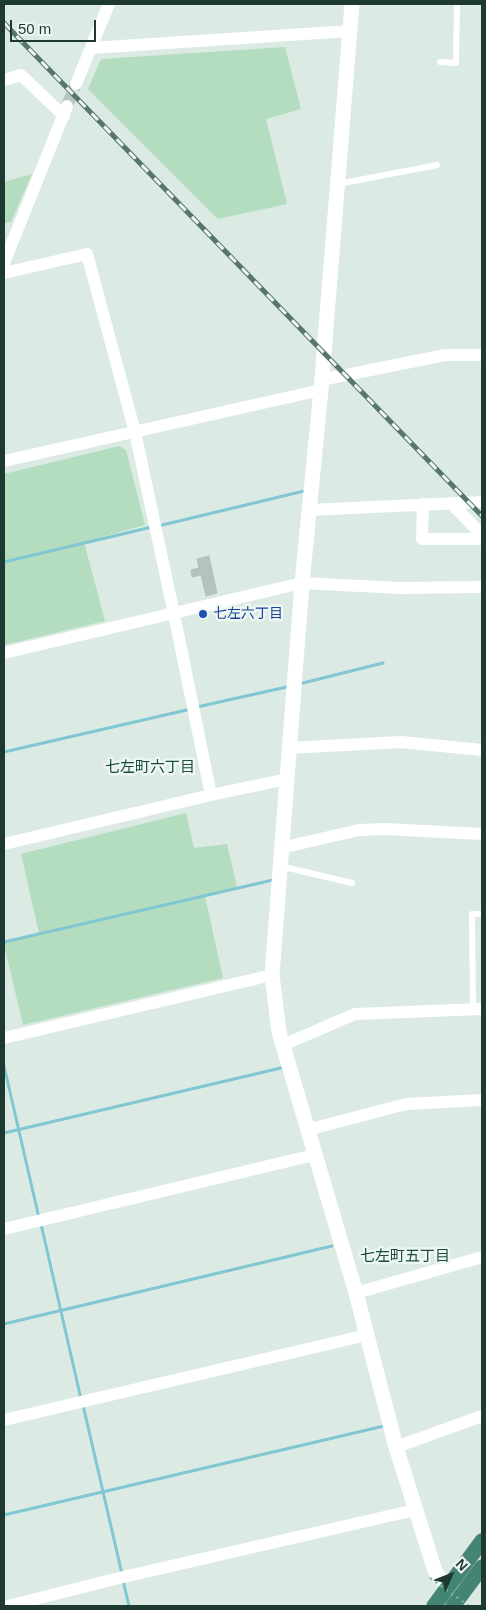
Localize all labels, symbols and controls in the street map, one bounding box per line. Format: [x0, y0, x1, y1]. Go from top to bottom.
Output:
scale bar [12, 10, 99, 42]
text: 50 m [18, 20, 51, 37]
place label: 七左六丁目 [213, 606, 283, 622]
marker: 七左六丁目 [197, 608, 209, 620]
district label: 七左町六丁目 [105, 759, 195, 777]
district label: 七左町五丁目 [360, 1248, 450, 1266]
north arrow [426, 1550, 476, 1600]
text: N [453, 1555, 471, 1574]

